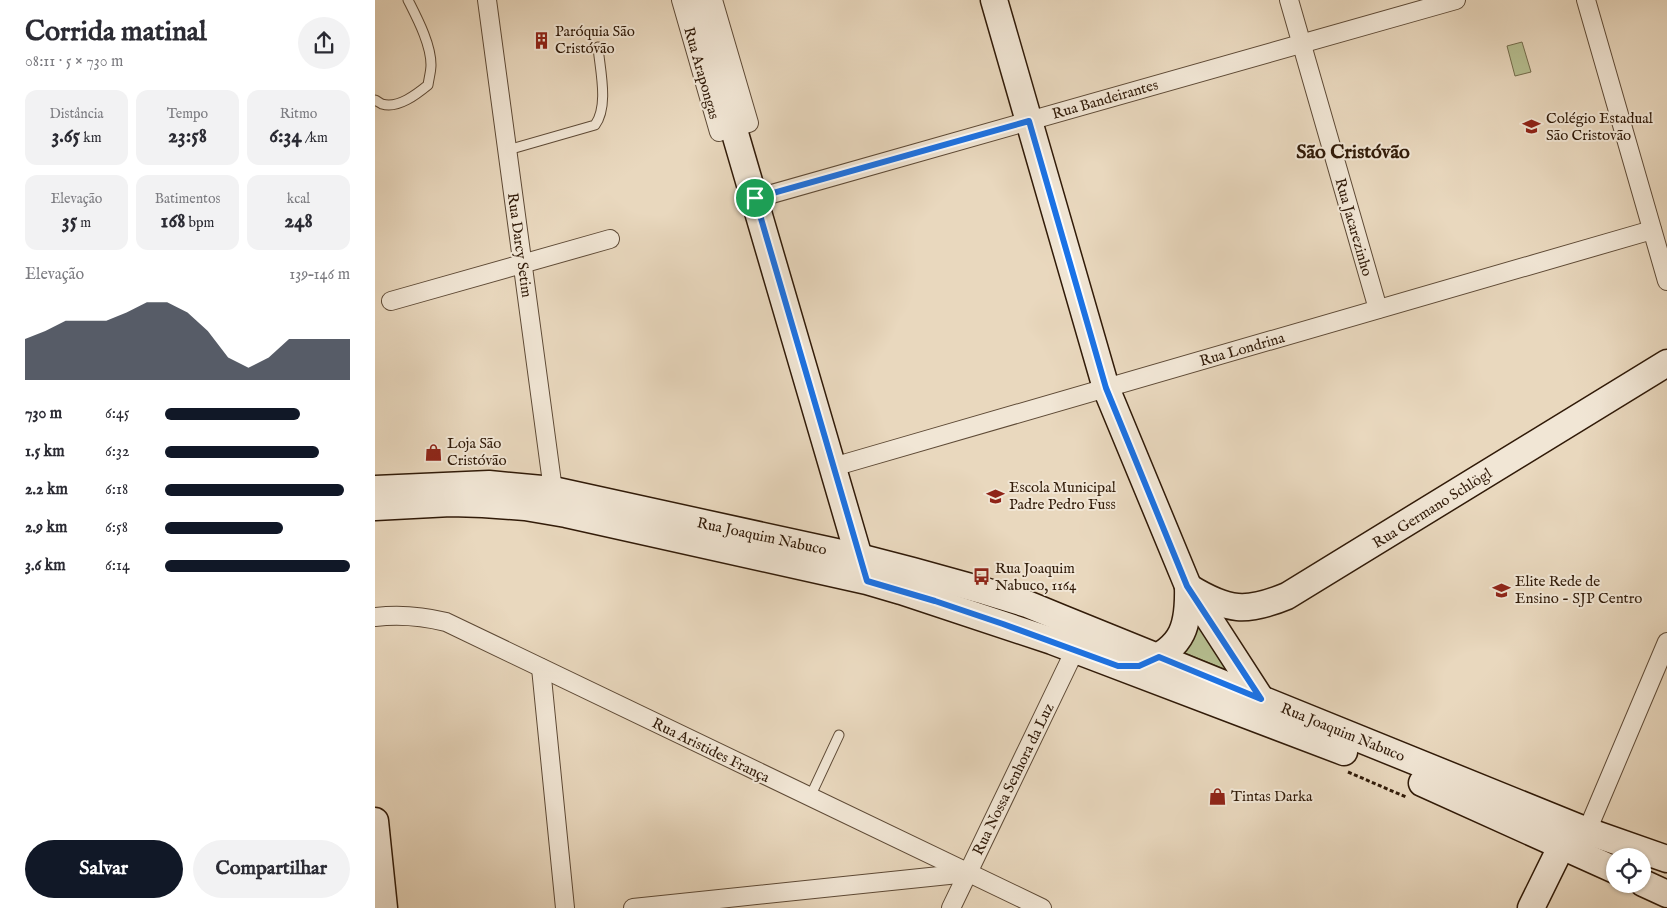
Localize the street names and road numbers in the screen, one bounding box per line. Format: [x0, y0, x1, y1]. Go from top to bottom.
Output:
street label: Rua Arapongas [679, 25, 724, 121]
street label: Rua Bandeirantes [1050, 75, 1160, 124]
street label: Rua Jacarezinho [1330, 176, 1377, 278]
street label: Rua Darcy Setim [503, 192, 536, 299]
street label: Rua Londrina [1197, 328, 1287, 371]
street label: Rua Germano Schlögl [1369, 464, 1496, 553]
street label: Rua Joaquim Nabuco [695, 513, 829, 560]
street label: Rua Joaquim Nabuco [1278, 699, 1408, 766]
street label: Rua Nossa Senhora da Luz [968, 700, 1059, 858]
street label: Rua Aristides França [649, 714, 773, 787]

